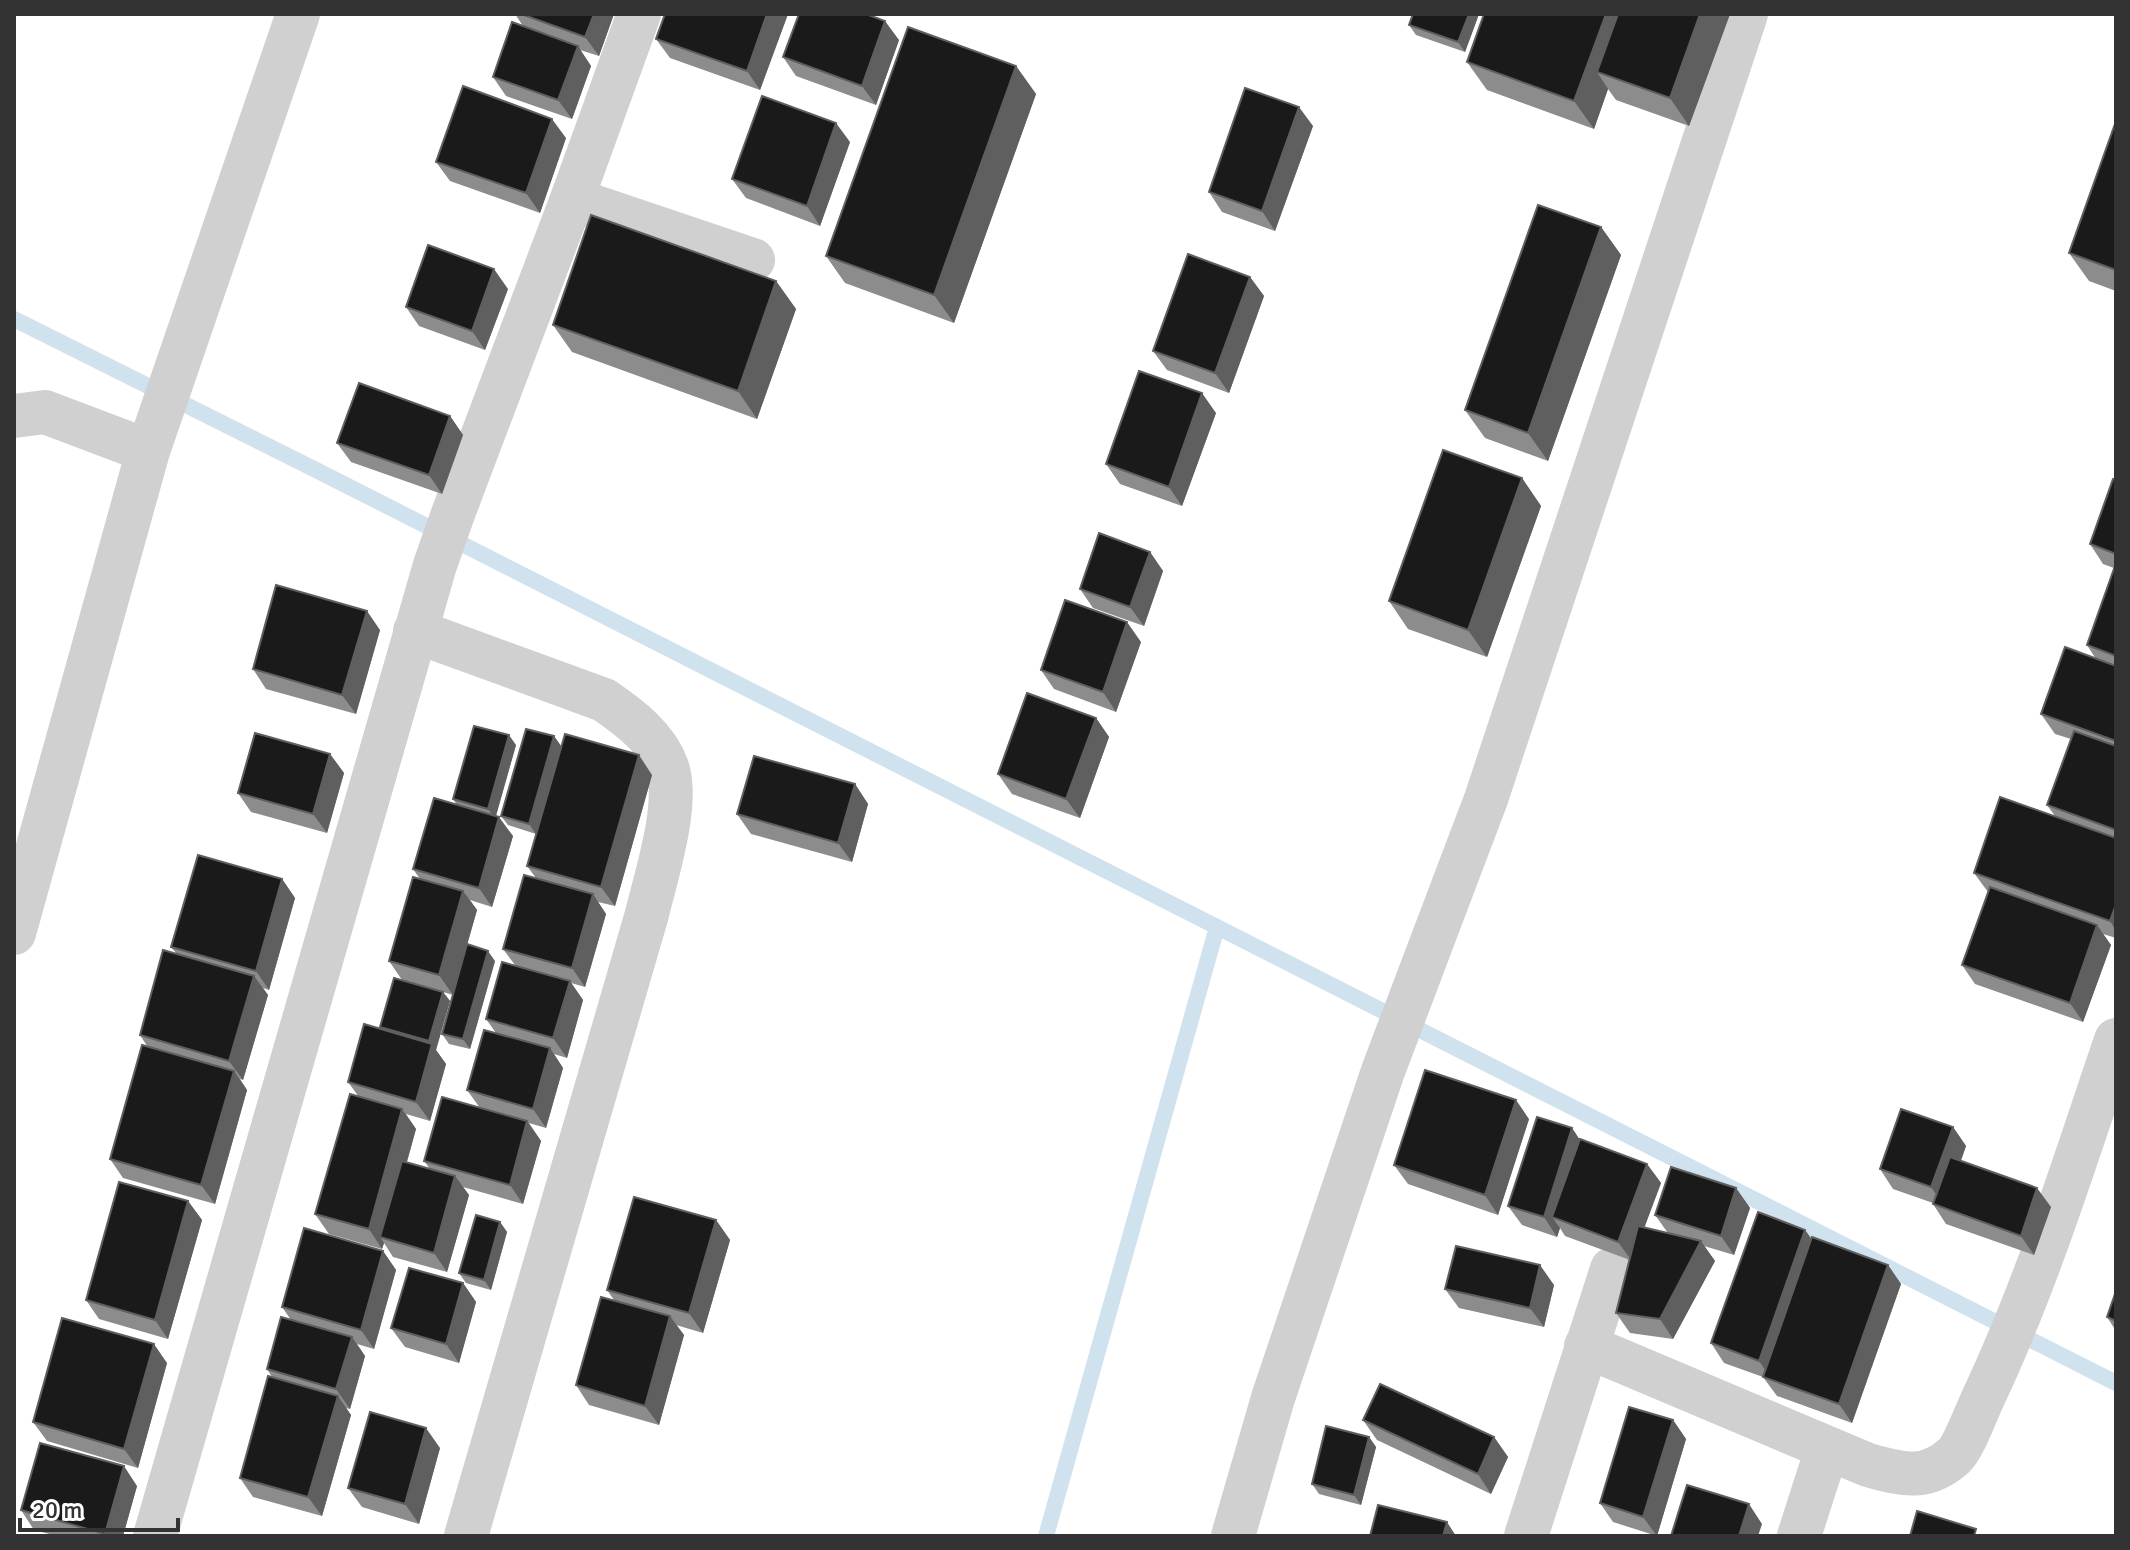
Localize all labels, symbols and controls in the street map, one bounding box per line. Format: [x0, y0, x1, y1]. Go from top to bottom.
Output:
scale bar [20, 1482, 178, 1532]
text: 20 m [32, 1495, 82, 1525]

